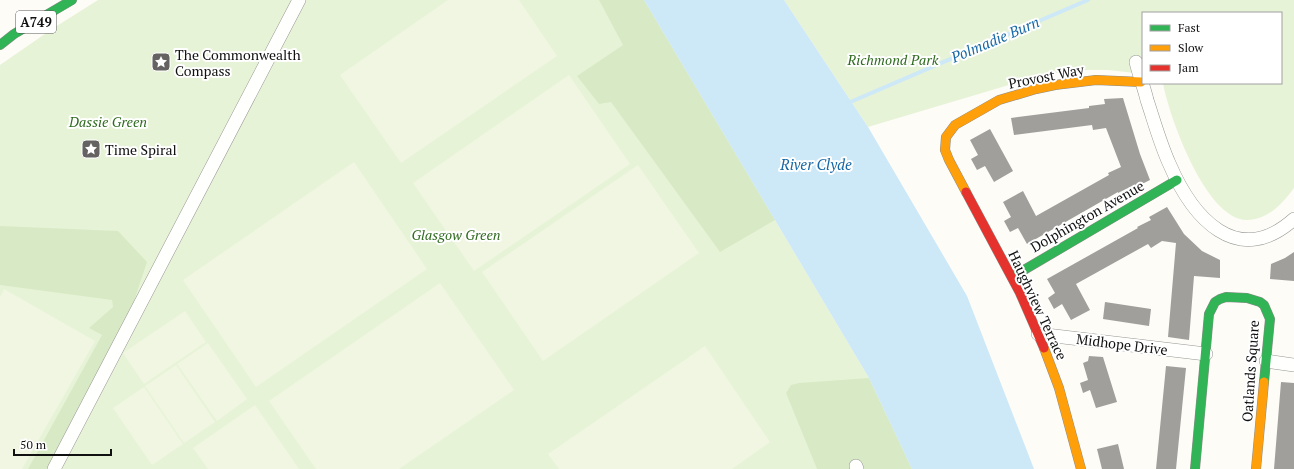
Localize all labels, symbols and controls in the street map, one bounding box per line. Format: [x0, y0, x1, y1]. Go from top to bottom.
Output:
road number: A749 [16, 11, 56, 33]
water label: Polmadie Burn [947, 11, 1042, 67]
legend [1142, 12, 1282, 84]
text: Fast [1178, 20, 1201, 35]
text: Slow [1178, 40, 1204, 55]
place label: The Commonwealth Compass [175, 45, 301, 80]
park label: Richmond Park [847, 50, 939, 69]
place icon: The Commonwealth Compass [150, 51, 172, 73]
street label: Provost Way [1007, 59, 1086, 93]
text: Jam [1178, 60, 1199, 75]
park label: Dassie Green [68, 112, 147, 131]
place icon: Time Spiral [80, 138, 102, 160]
place label: Time Spiral [105, 140, 177, 159]
water label: River Clyde [779, 154, 852, 174]
street label: Dolphington Avenue [1027, 176, 1147, 256]
park label: Glasgow Green [411, 225, 501, 244]
street label: Haughview Terrace [1004, 247, 1072, 363]
street label: Oatlands Square [1237, 319, 1263, 423]
street label: Midhope Drive [1075, 329, 1169, 359]
scale bar [14, 431, 111, 457]
text: 50 m [20, 437, 47, 452]

